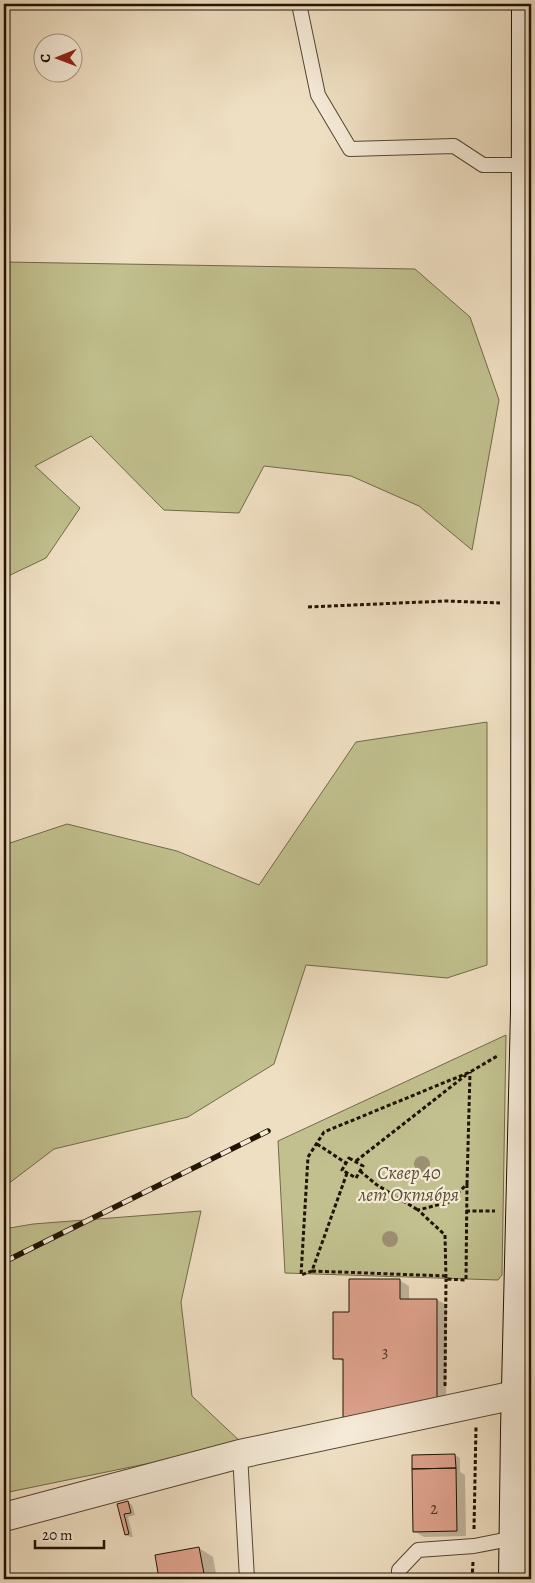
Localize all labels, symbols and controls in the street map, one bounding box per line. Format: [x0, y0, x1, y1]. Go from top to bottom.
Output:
north arrow [32, 32, 82, 82]
text: С [36, 53, 55, 63]
park label: Сквер 40 лет Октября [358, 1160, 460, 1208]
house number: 3 [382, 1341, 388, 1363]
house number: 2 [430, 1498, 438, 1520]
scale bar [35, 1518, 104, 1550]
text: 20 m [42, 1525, 73, 1545]

